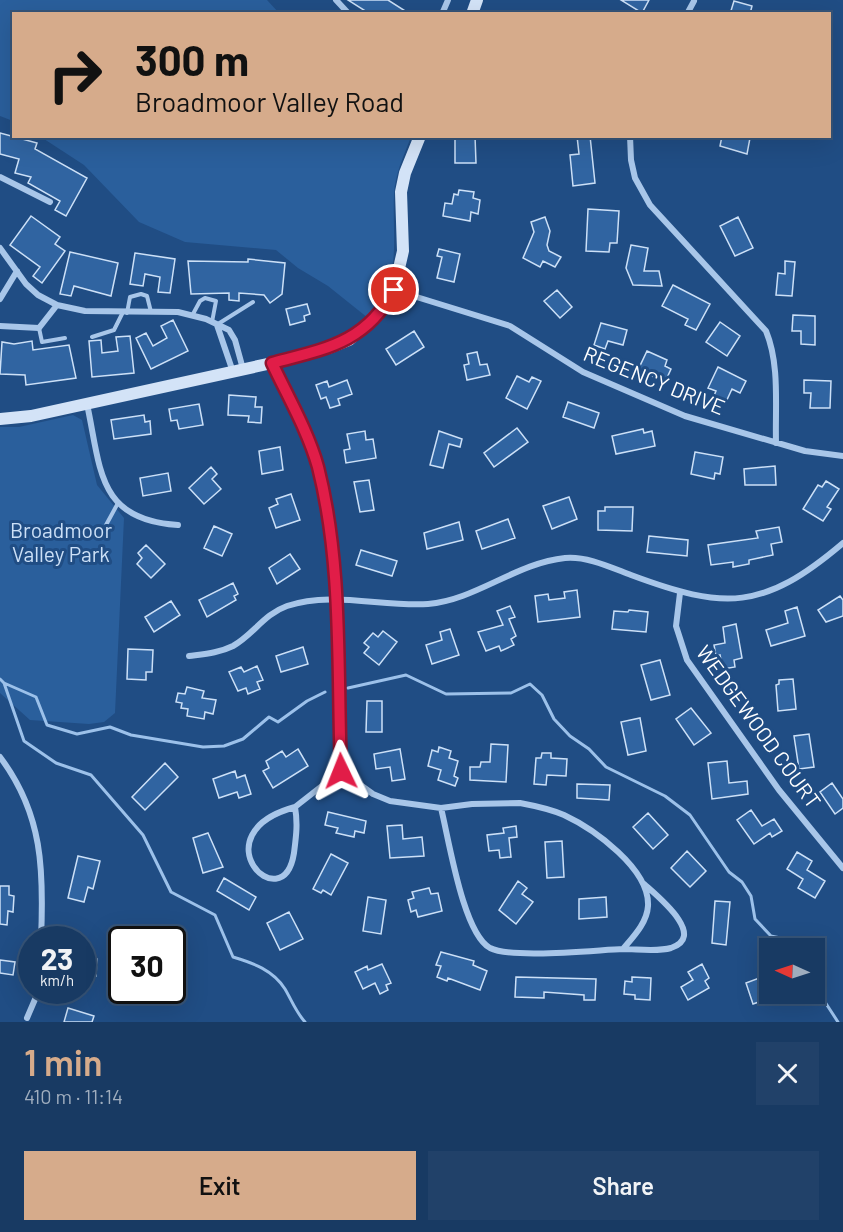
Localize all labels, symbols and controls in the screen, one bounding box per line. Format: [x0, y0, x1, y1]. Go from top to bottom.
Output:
text: 300 m [135, 34, 249, 84]
icon: right [36, 36, 114, 114]
text: Broadmoor Valley Road [135, 85, 404, 117]
pin [368, 264, 419, 315]
icon: arrive [377, 273, 410, 306]
street label: REGENCY DRIVE [580, 340, 729, 419]
park label: Broadmoor Valley Park [10, 517, 112, 566]
street label: WEDGEWOOD COURT [692, 640, 827, 812]
position arrow [309, 739, 373, 803]
speed limit sign: 30 [108, 926, 186, 1004]
north arrow [759, 938, 825, 1004]
map controls [759, 938, 825, 1004]
text: 23 [41, 940, 73, 976]
text: km/h [40, 971, 74, 989]
text: 1 min [24, 1040, 103, 1083]
button: close [756, 1042, 819, 1105]
text: 410 m · 11:14 [24, 1084, 123, 1108]
button: Exit [24, 1151, 416, 1220]
button: Share [428, 1151, 819, 1220]

